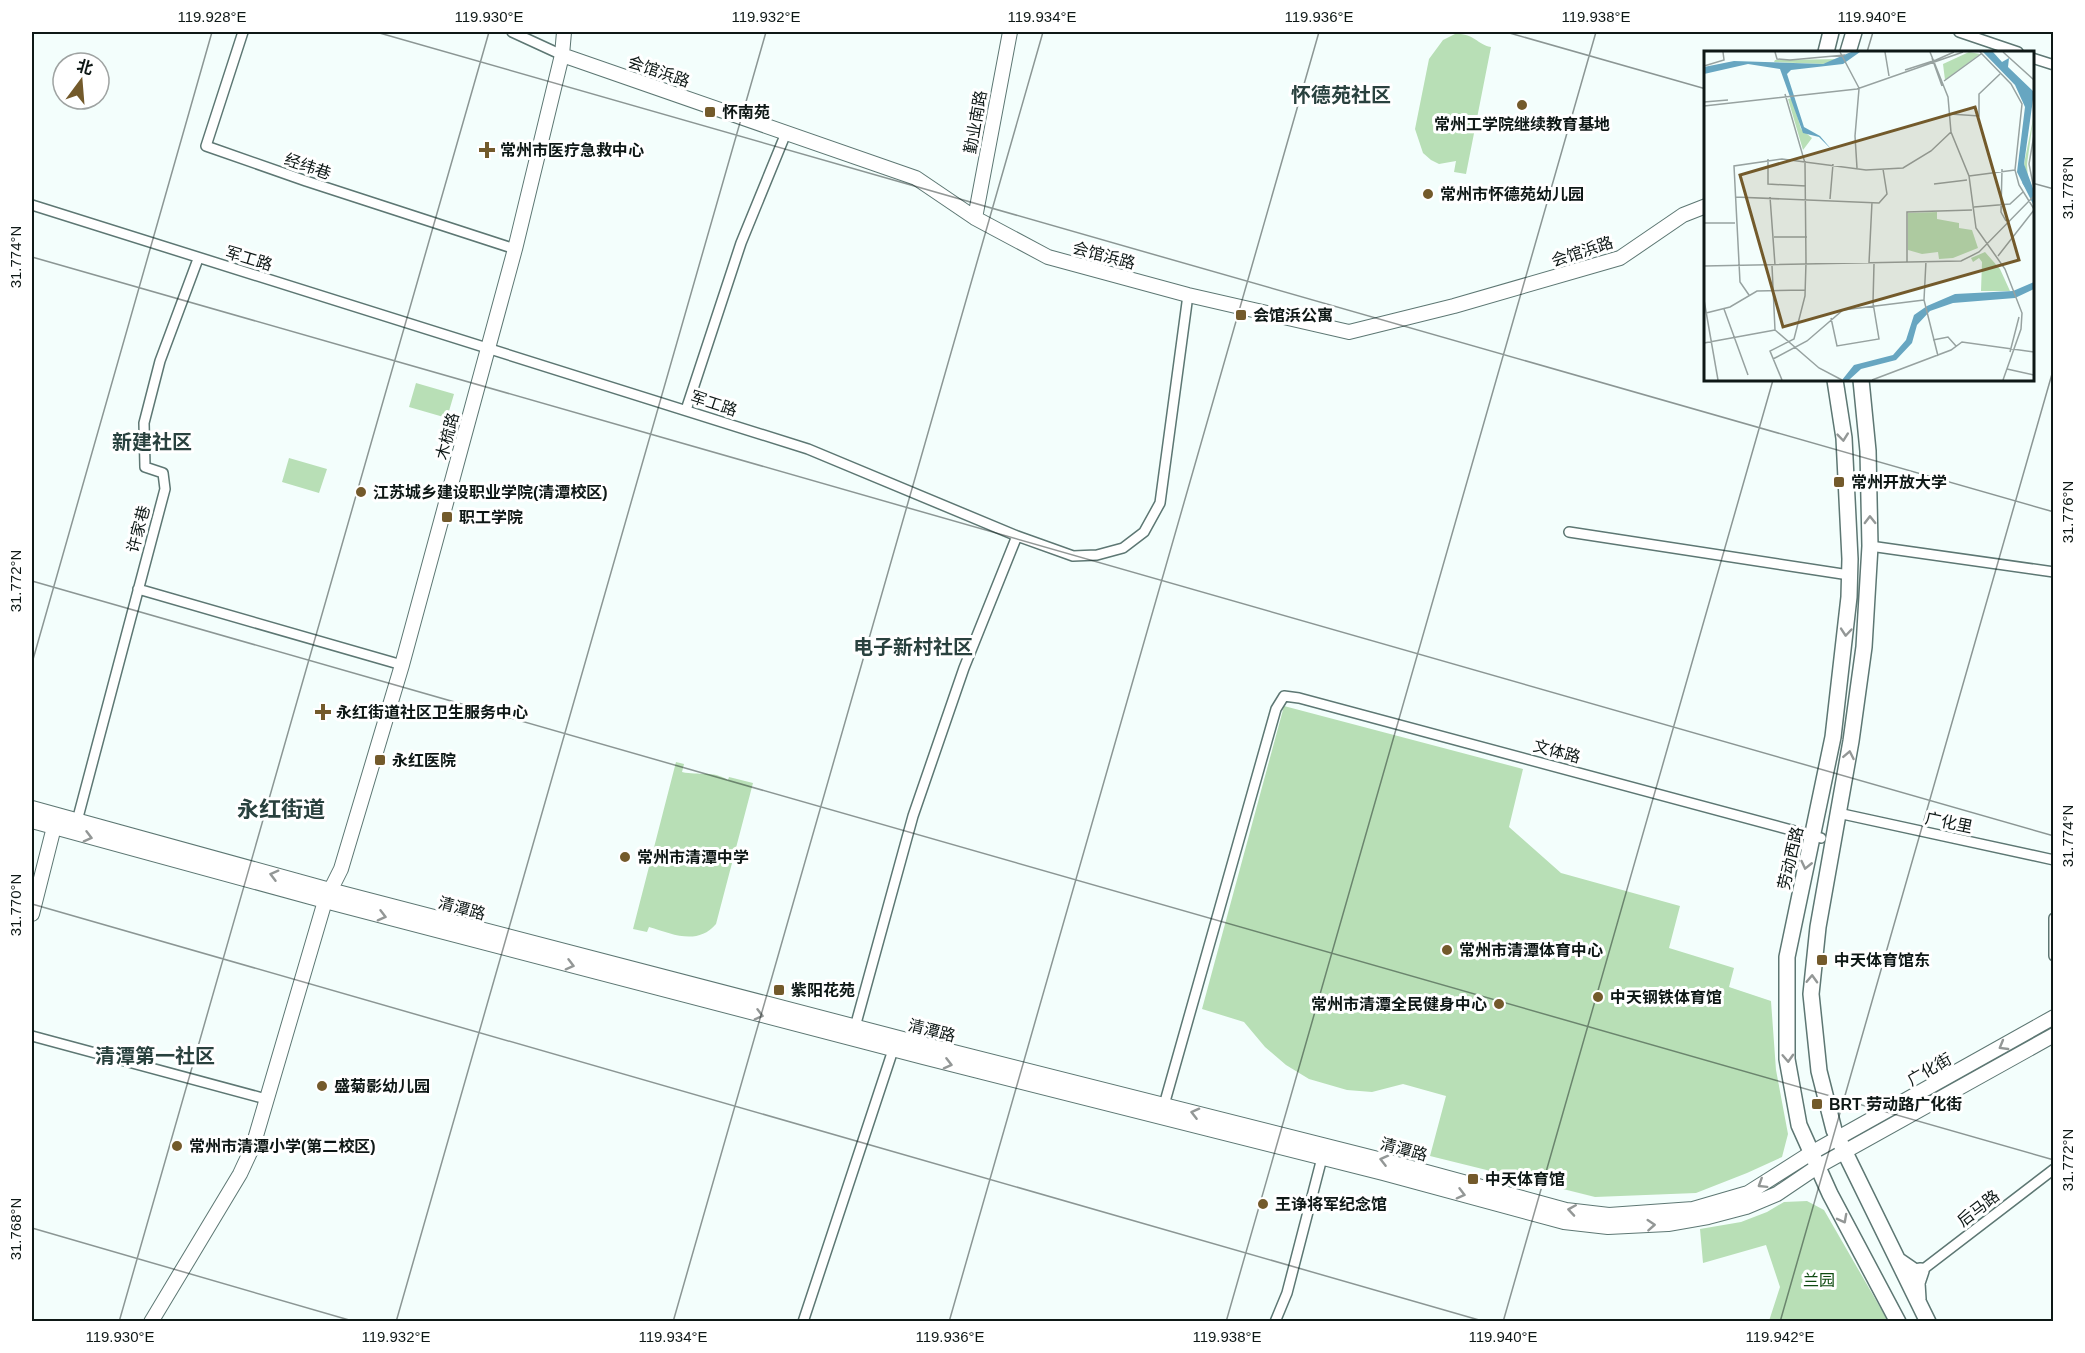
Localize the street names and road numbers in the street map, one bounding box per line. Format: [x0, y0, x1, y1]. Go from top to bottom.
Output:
street label: 会馆浜路 [626, 53, 692, 90]
street label: 勤业南路 [962, 89, 989, 155]
street label: 经纬巷 [282, 151, 333, 182]
street label: 会馆浜路 [1549, 234, 1615, 269]
street label: 会馆浜路 [1071, 239, 1137, 272]
street label: 军工路 [223, 243, 274, 274]
street label: 军工路 [688, 388, 739, 419]
street label: 木梳路 [433, 411, 462, 462]
street label: 许家巷 [124, 504, 153, 555]
street label: 文体路 [1531, 737, 1582, 766]
street label: 广化里 [1924, 809, 1974, 836]
street label: 劳动西路 [1775, 825, 1806, 891]
street label: 清潭路 [436, 894, 487, 923]
street label: 清潭路 [907, 1016, 957, 1045]
street label: 广化街 [1904, 1050, 1954, 1089]
street label: 清潭路 [1378, 1135, 1429, 1164]
street label: 后马路 [1954, 1187, 2002, 1230]

